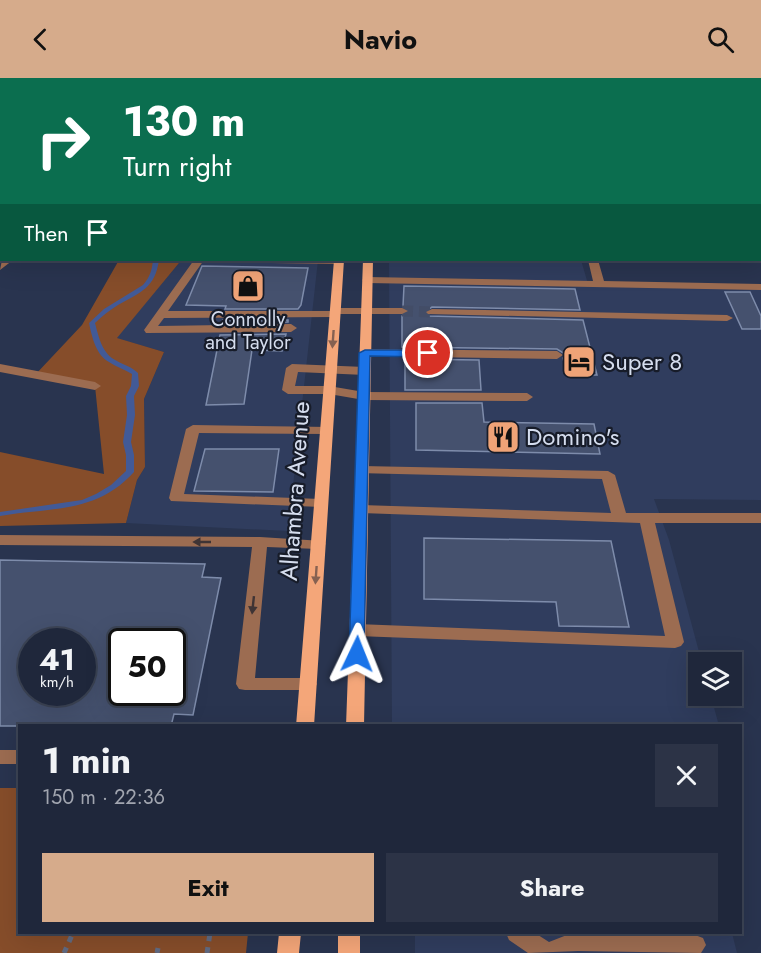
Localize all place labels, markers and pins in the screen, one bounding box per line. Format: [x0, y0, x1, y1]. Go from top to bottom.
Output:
shop icon: Connolly and Taylor [230, 268, 266, 304]
place label: Connolly and Taylor [205, 305, 291, 357]
pin [402, 327, 453, 378]
hotel icon: Super 8 [561, 344, 597, 380]
place label: Super 8 [602, 344, 682, 379]
restaurant icon: Domino's [485, 419, 521, 455]
place label: Domino's [526, 419, 619, 454]

